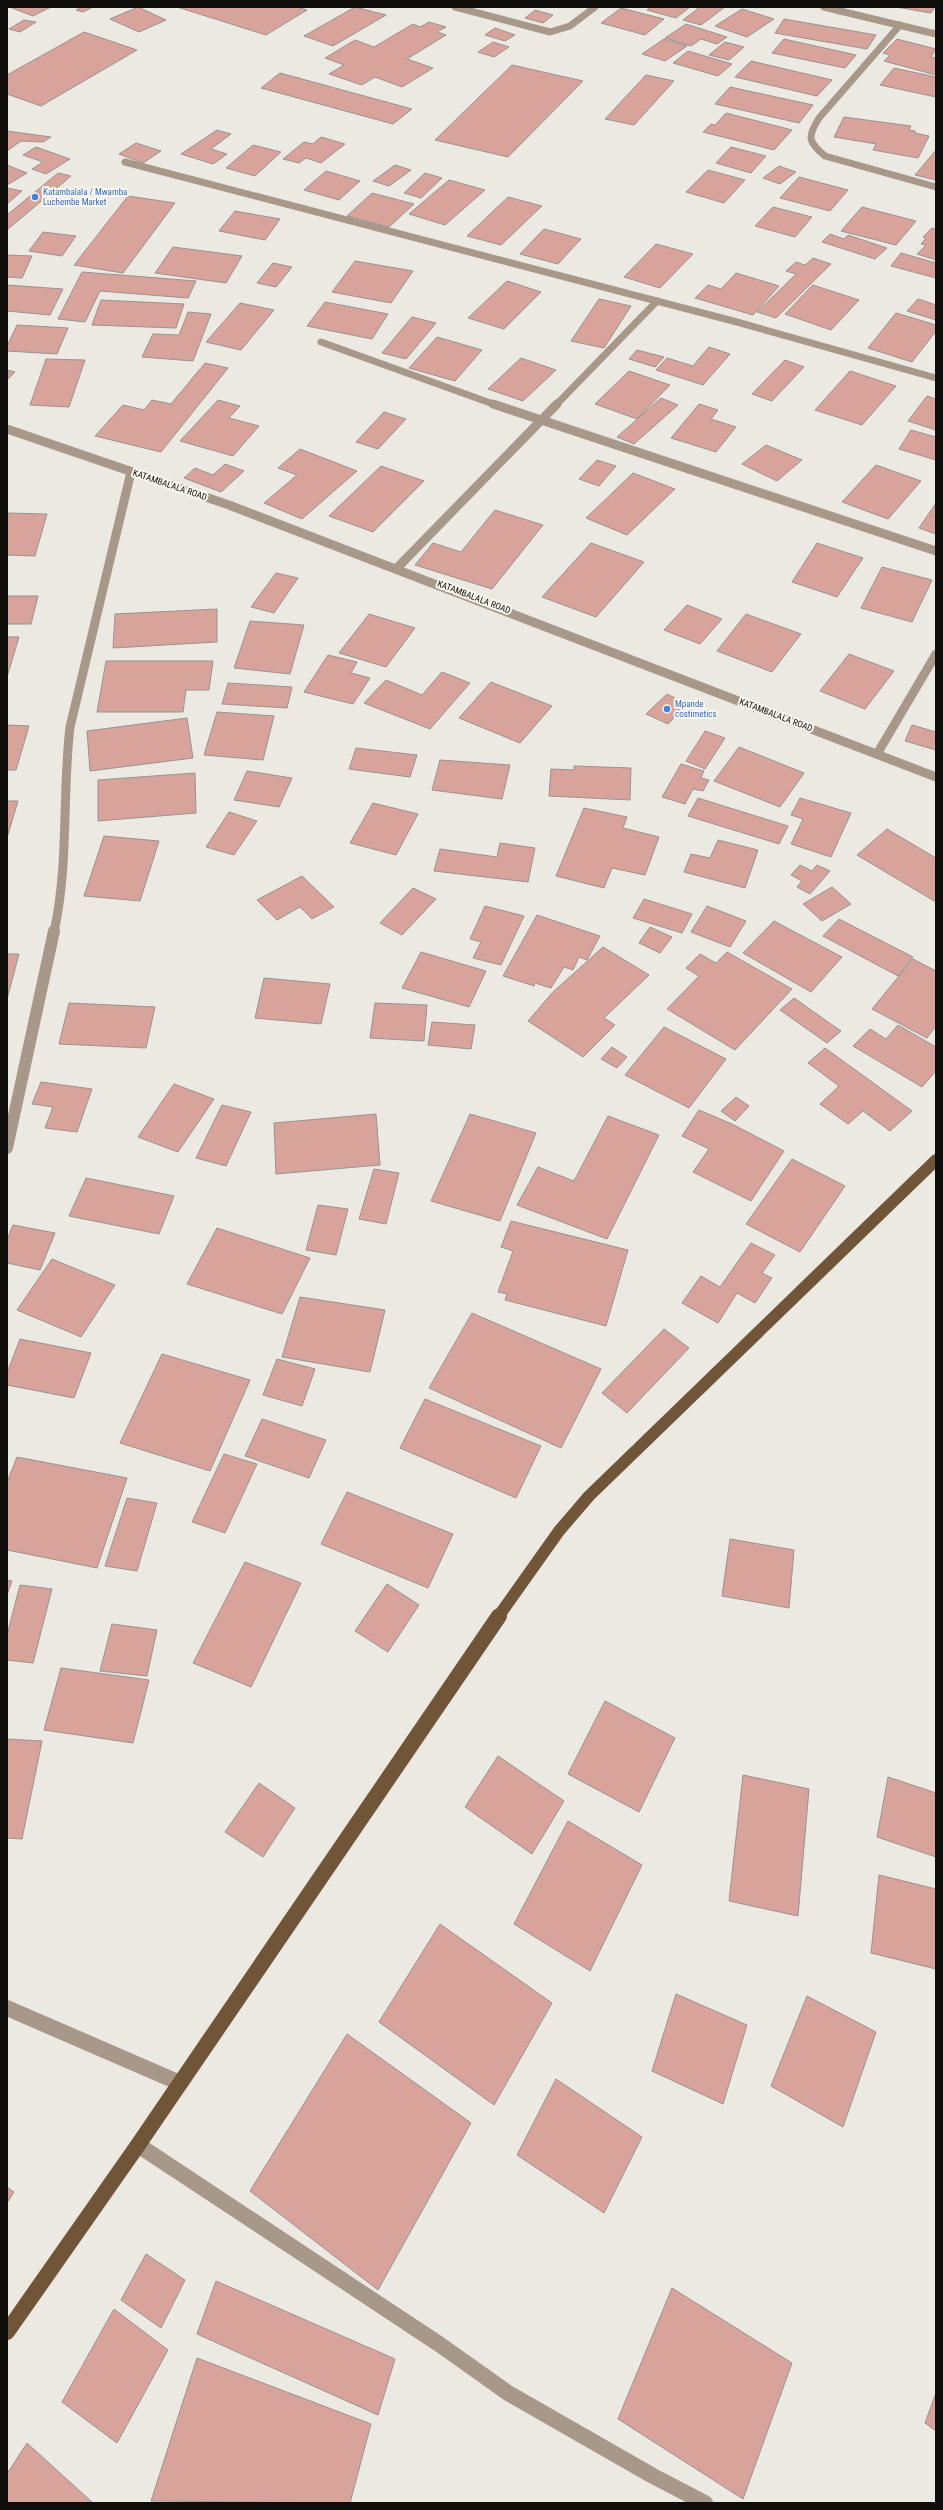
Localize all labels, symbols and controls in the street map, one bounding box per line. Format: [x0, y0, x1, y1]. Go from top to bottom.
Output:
place label: Katambalala / Mwamba Luchembe Market [43, 187, 127, 207]
marker: Katambalala / Mwamba Luchembe Market [30, 192, 40, 202]
street label: KATAMBALALA ROAD [132, 468, 208, 502]
street label: KATAMBALALA ROAD [436, 578, 512, 616]
street label: KATAMBALALA ROAD [738, 696, 814, 734]
place label: Mpande costimetics [675, 699, 717, 719]
marker: Mpande costimetics [662, 704, 672, 714]

